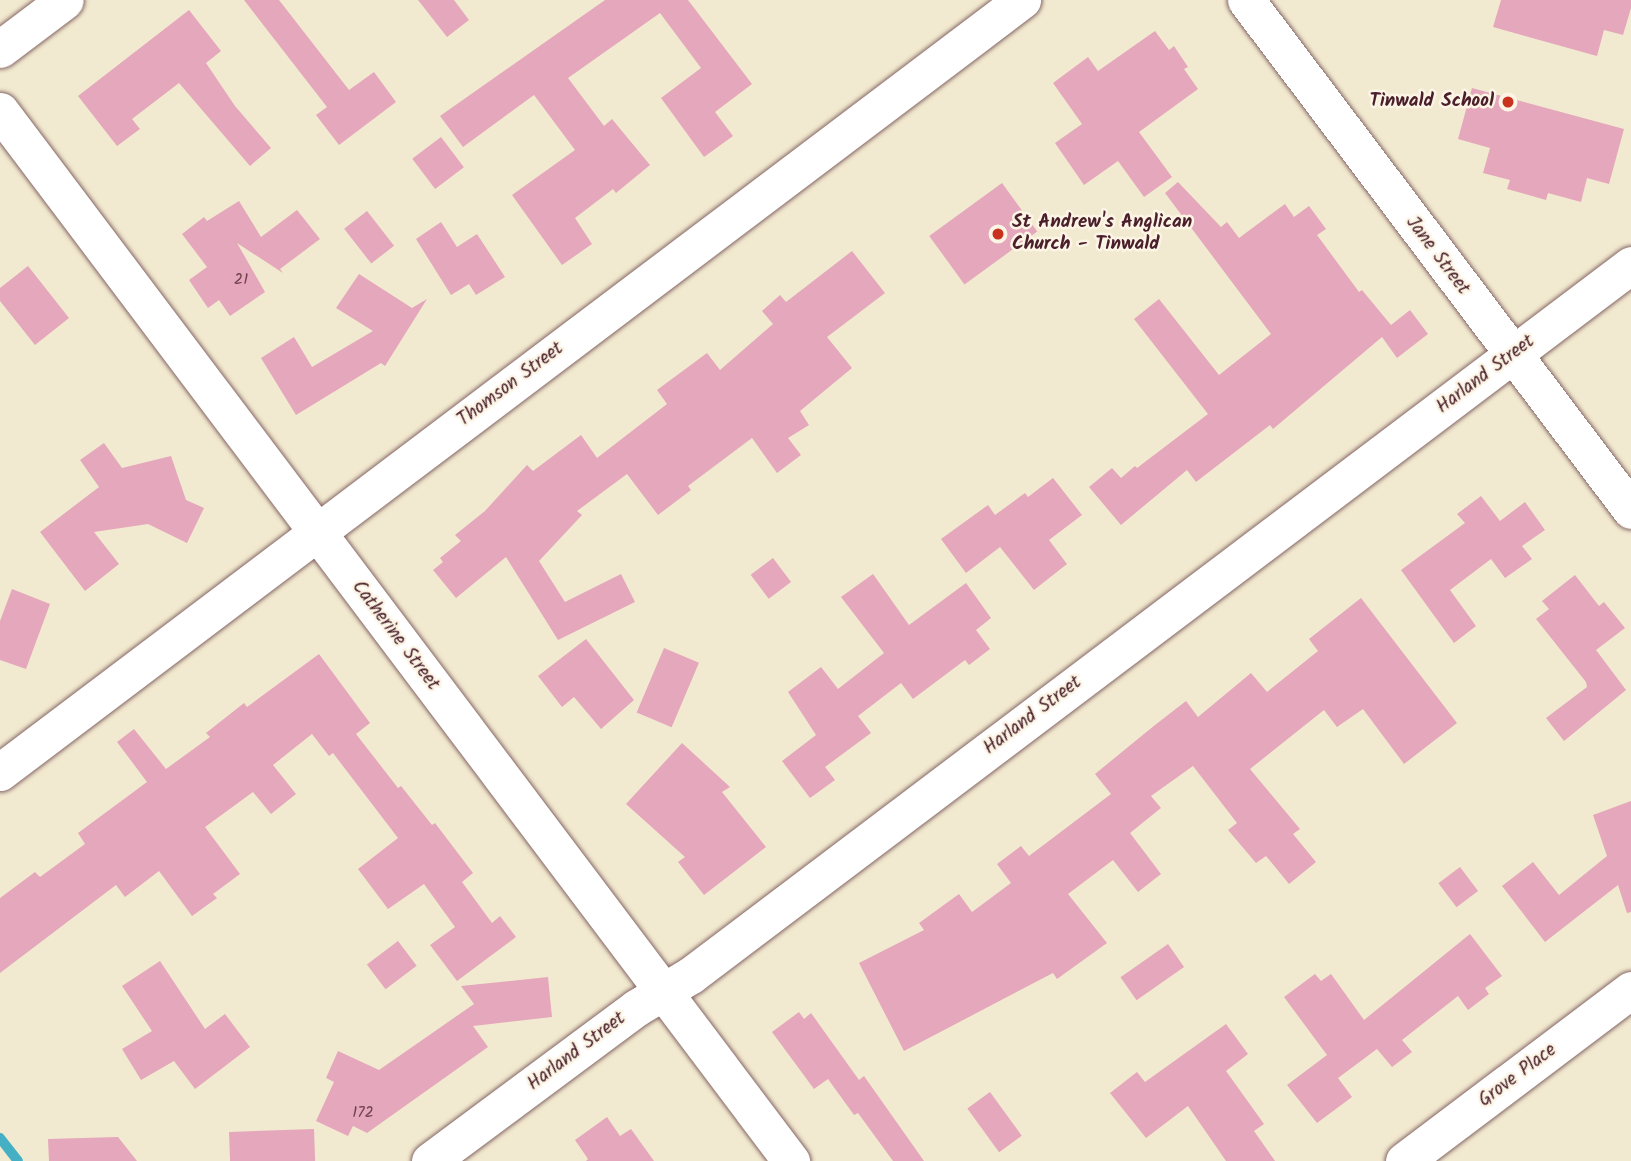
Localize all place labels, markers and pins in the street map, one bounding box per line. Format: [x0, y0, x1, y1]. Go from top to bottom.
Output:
place label: Tinwald School [1370, 91, 1494, 113]
marker: Tinwald School [1500, 94, 1516, 110]
place label: St Andrew's Anglican Church - Tinwald [1012, 212, 1192, 256]
marker: St Andrew's Anglican Church - Tinwald [990, 226, 1006, 242]

